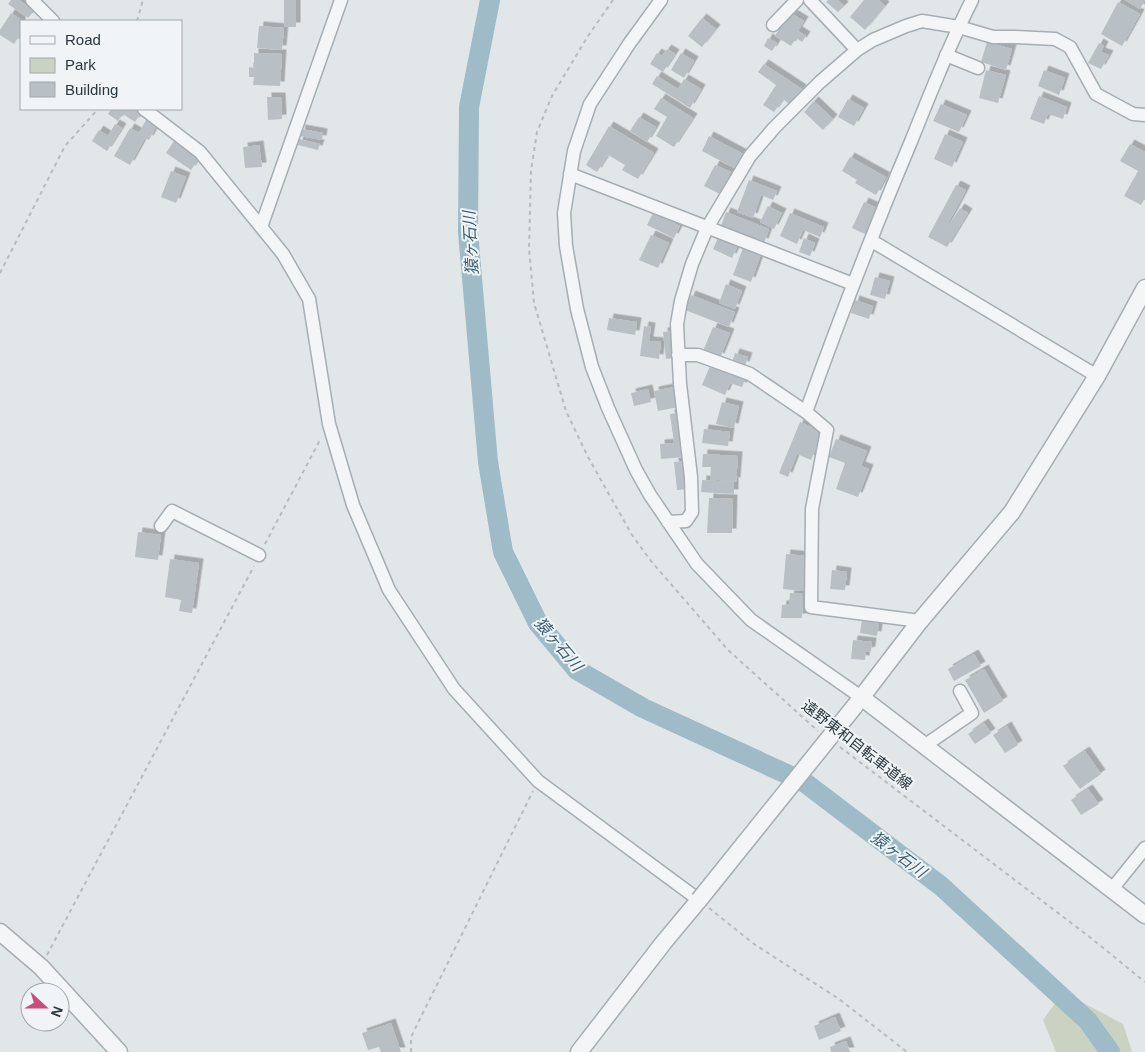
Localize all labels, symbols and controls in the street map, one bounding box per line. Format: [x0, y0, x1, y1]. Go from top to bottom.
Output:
legend [20, 20, 182, 110]
text: Road [65, 31, 101, 48]
text: Park [65, 56, 96, 73]
text: Building [65, 81, 118, 98]
water label: 猿ヶ石川 [460, 209, 481, 275]
water label: 猿ヶ石川 [532, 614, 587, 676]
street label: 遠野東和自転車道線 [799, 696, 916, 793]
water label: 猿ヶ石川 [868, 828, 931, 882]
north arrow [20, 982, 70, 1032]
text: N [48, 1004, 66, 1019]

